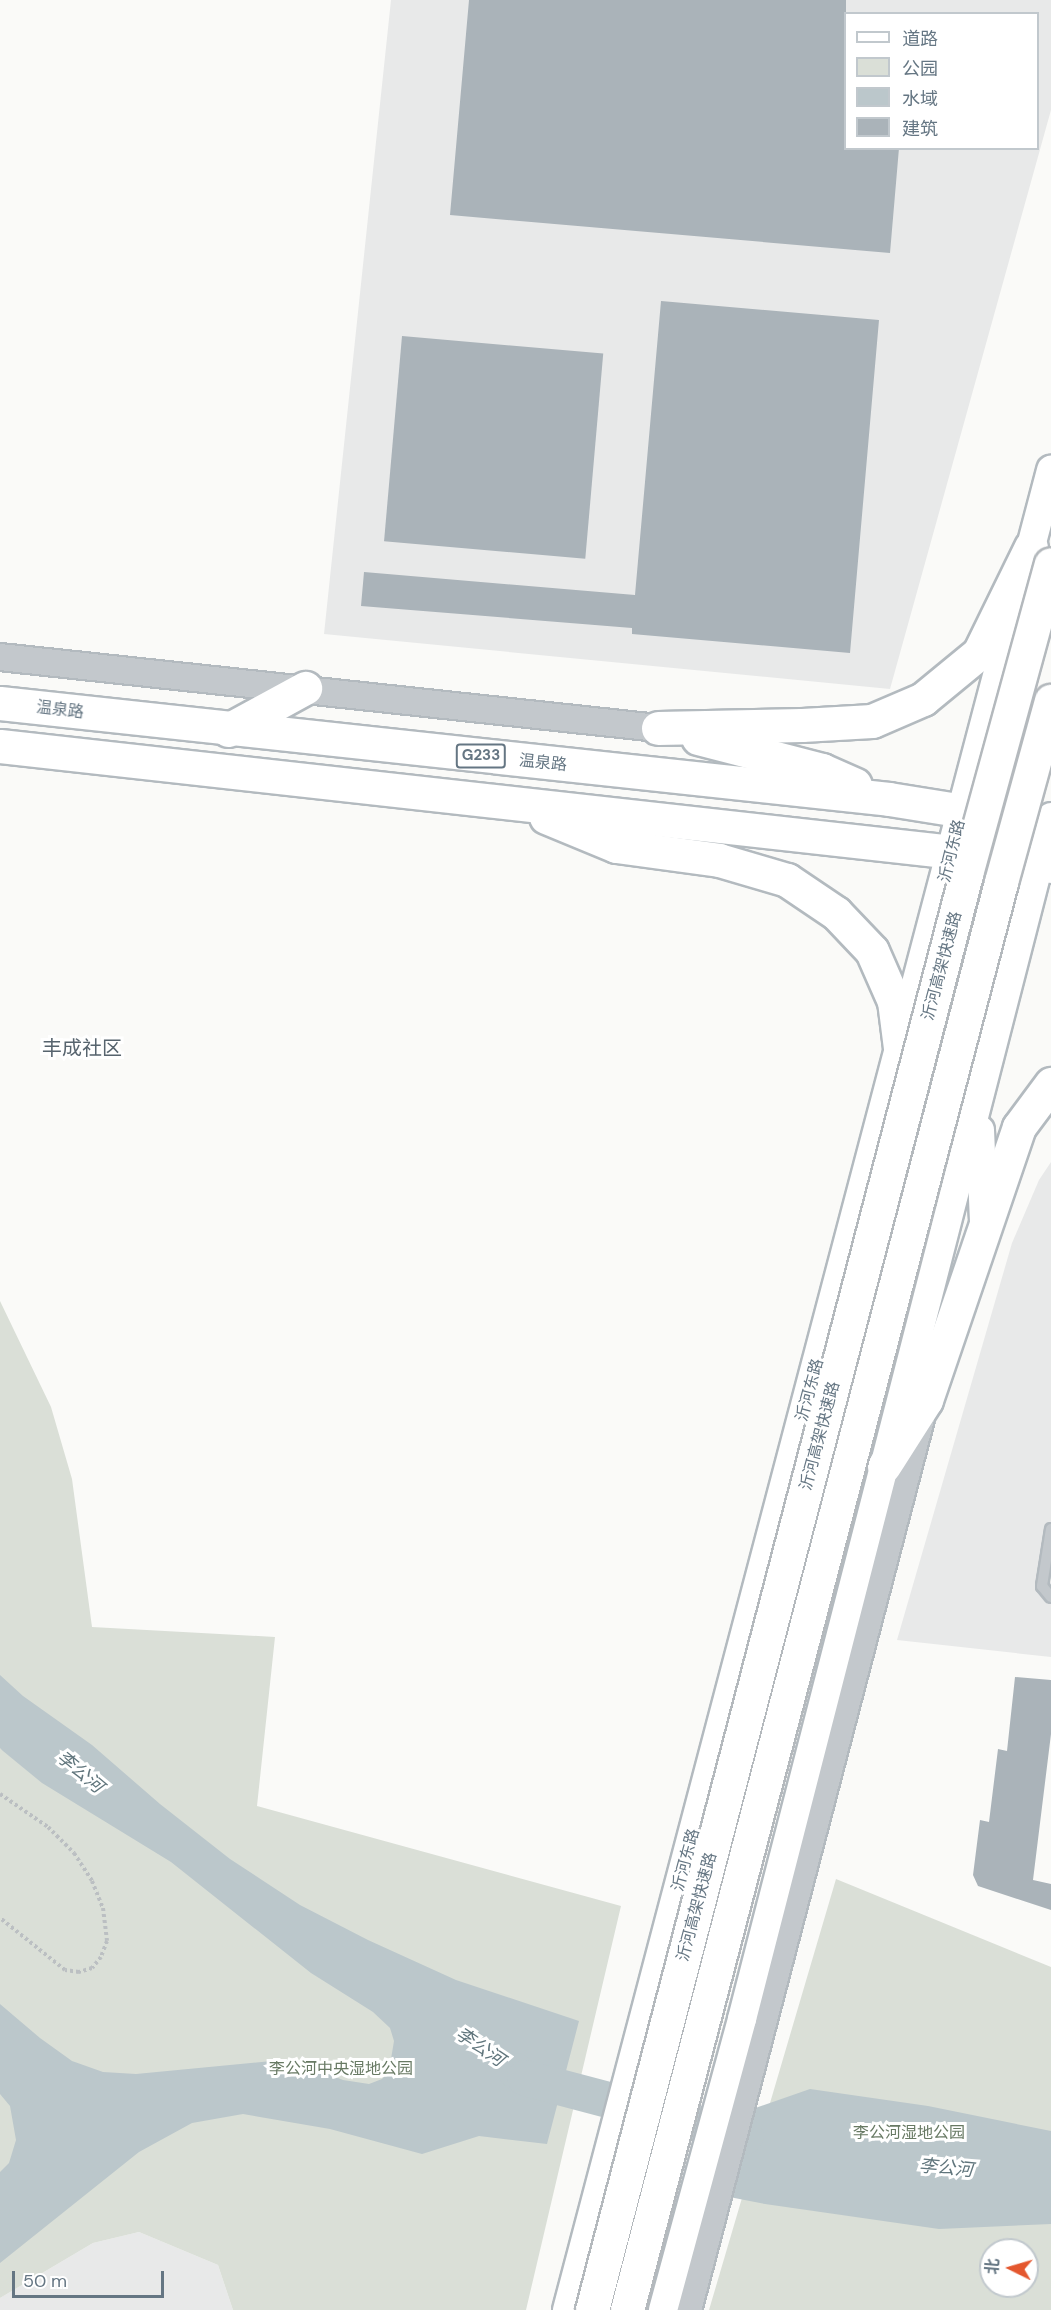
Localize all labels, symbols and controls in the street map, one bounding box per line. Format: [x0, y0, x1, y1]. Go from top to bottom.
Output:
legend [844, 12, 1039, 150]
text: 道路 [902, 27, 938, 51]
text: 公园 [902, 57, 938, 81]
text: 水域 [902, 87, 938, 111]
text: 建筑 [902, 117, 938, 141]
street label: 温泉路 [35, 698, 85, 722]
road number: G233 [456, 744, 506, 768]
street label: 温泉路 [518, 751, 568, 775]
street label: 沂河东路 [935, 818, 969, 884]
street label: 沂河高架快速路 [918, 909, 966, 1023]
district label: 丰成社区 [42, 1036, 122, 1060]
street label: 沂河东路 [792, 1357, 828, 1423]
street label: 沂河高架快速路 [796, 1379, 844, 1493]
water label: 李公河 [52, 1746, 108, 1798]
street label: 沂河东路 [668, 1827, 704, 1893]
street label: 沂河高架快速路 [673, 1850, 721, 1964]
water label: 李公河 [452, 2023, 508, 2071]
park label: 李公河中央湿地公园 [269, 2059, 413, 2079]
park label: 李公河湿地公园 [853, 2123, 965, 2143]
water label: 李公河 [918, 2155, 974, 2181]
north arrow [979, 2238, 1039, 2298]
text: 北 [981, 2258, 1004, 2275]
scale bar [15, 2259, 166, 2297]
text: 50 m [23, 2269, 67, 2293]

